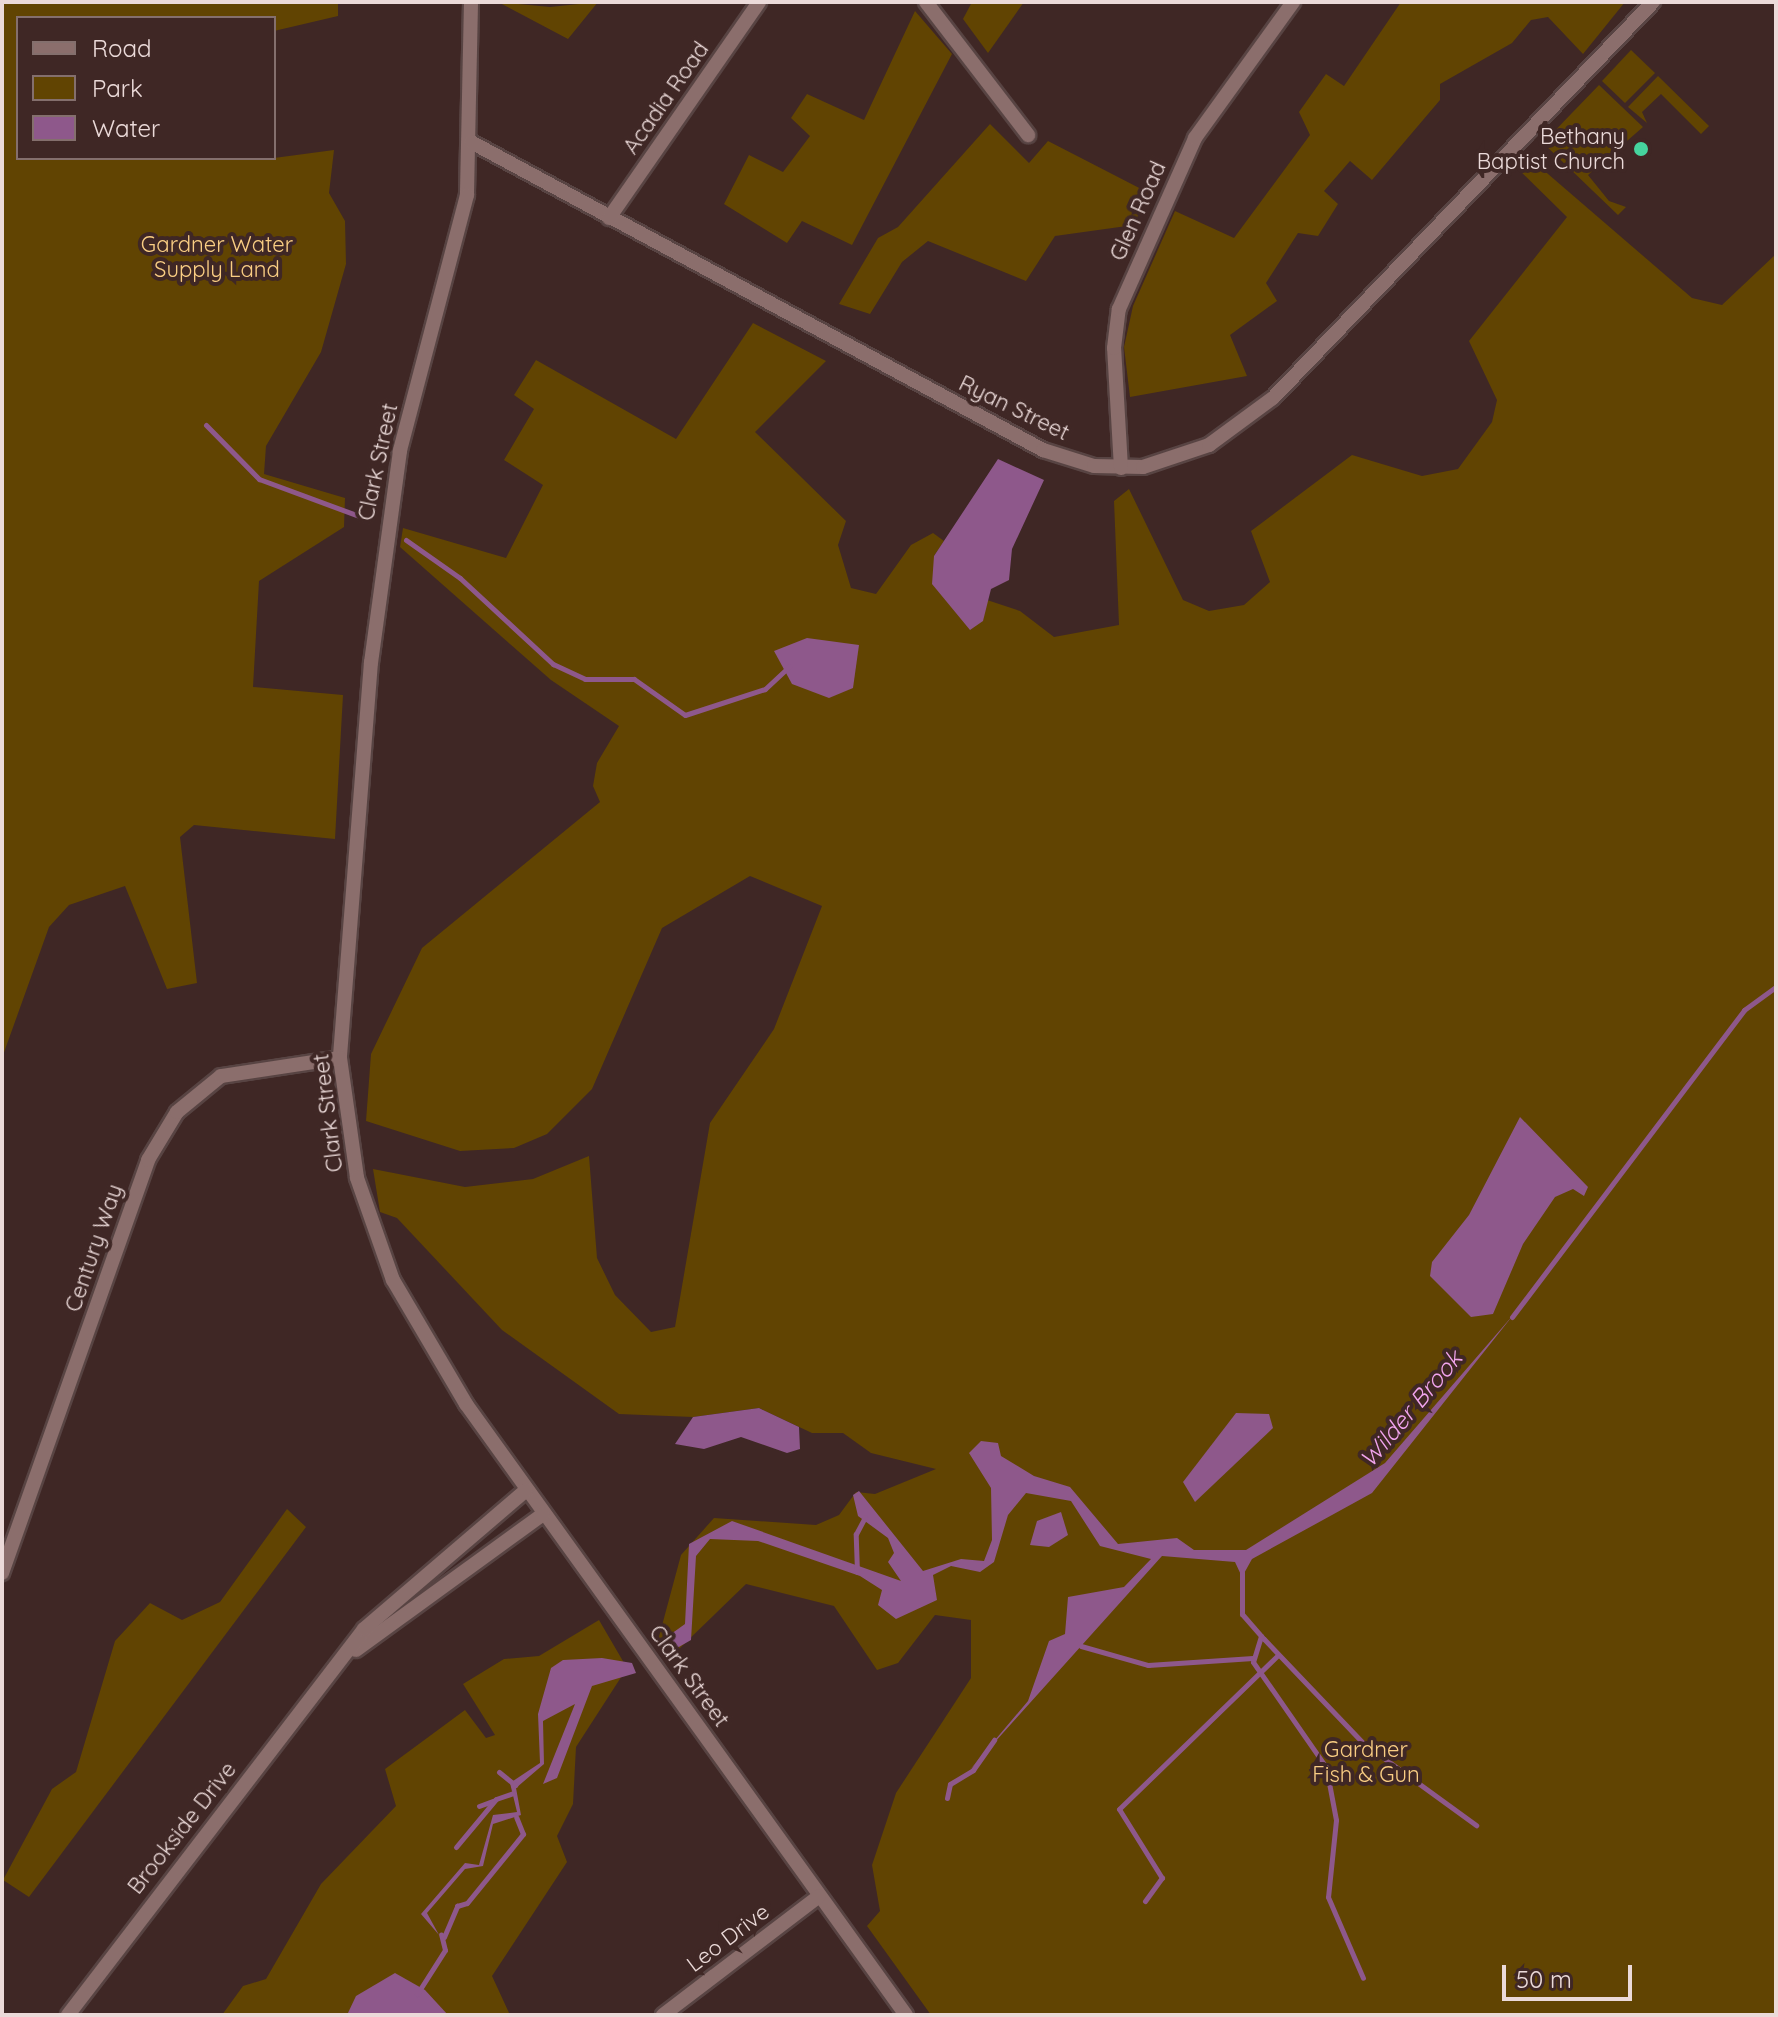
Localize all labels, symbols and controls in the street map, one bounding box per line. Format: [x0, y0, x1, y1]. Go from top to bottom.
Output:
legend [16, 16, 276, 160]
text: Road [92, 33, 152, 63]
street label: Acadia Road [618, 37, 714, 159]
text: Park [92, 73, 143, 103]
text: Water [92, 113, 160, 143]
place label: Bethany Baptist Church [1477, 123, 1625, 174]
marker: Bethany Baptist Church [1632, 140, 1650, 158]
street label: Glen Road [1104, 157, 1172, 265]
park label: Gardner Water Supply Land [141, 231, 293, 282]
street label: Ryan Street [955, 370, 1073, 446]
street label: Clark Street [353, 401, 403, 523]
street label: Clark Street [308, 1052, 348, 1174]
street label: Century Way [60, 1181, 128, 1315]
water label: Wilder Brook [1354, 1345, 1468, 1473]
street label: Clark Street [643, 1620, 735, 1732]
park label: Gardner Fish & Gun [1312, 1736, 1420, 1788]
street label: Brookside Drive [122, 1757, 242, 1899]
street label: Leo Drive [682, 1898, 774, 1978]
scale bar [1506, 1949, 1636, 1999]
text: 50 m [1516, 1964, 1572, 1994]

